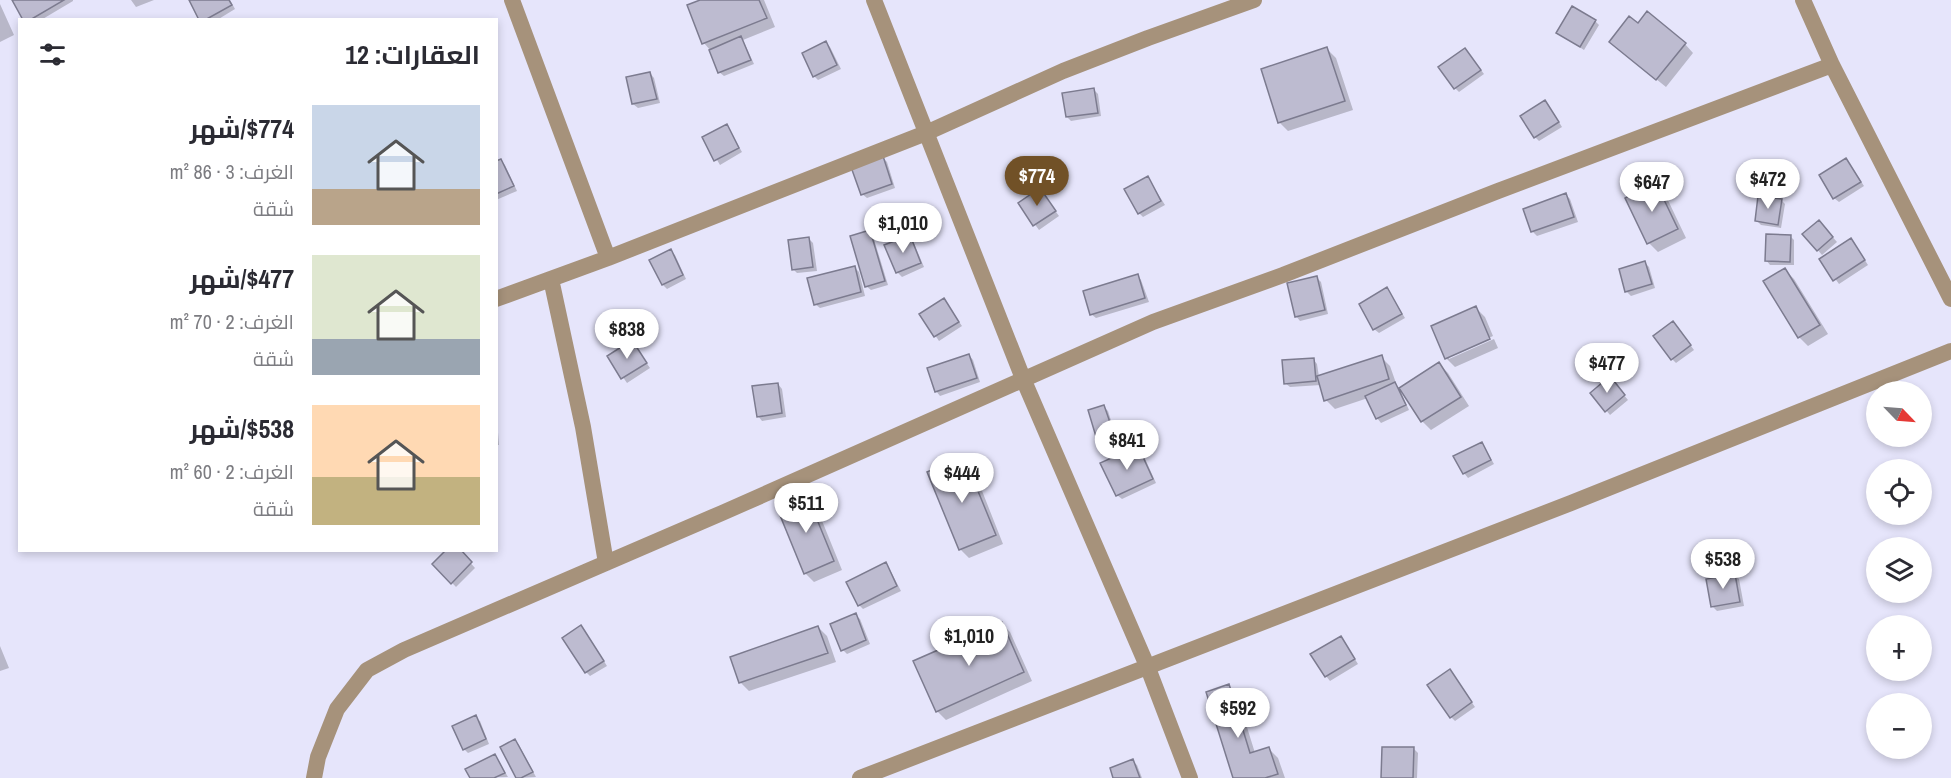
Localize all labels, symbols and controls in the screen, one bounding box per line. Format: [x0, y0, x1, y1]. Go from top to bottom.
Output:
text: العقارات: 12 [345, 37, 480, 72]
icon: filters [36, 38, 69, 71]
text: $774/شهر [190, 111, 294, 146]
icon: home [360, 129, 432, 201]
pin: $774 [1001, 156, 1073, 207]
text: الغرف: 3 · 86 m² [170, 158, 294, 185]
pin: $472 [1732, 159, 1804, 210]
text: $774 [1019, 162, 1055, 189]
pin: $647 [1616, 162, 1688, 213]
text: $472 [1750, 165, 1786, 192]
text: $647 [1634, 168, 1670, 195]
text: شقة [253, 195, 294, 222]
pin: $1,010 [854, 203, 952, 254]
text: $1,010 [878, 209, 928, 236]
text: $477/شهر [190, 261, 294, 296]
icon: home [360, 279, 432, 351]
text: الغرف: 2 · 70 m² [170, 308, 294, 335]
pin: $838 [591, 309, 663, 360]
text: $838 [609, 315, 645, 342]
pin: $477 [1571, 343, 1643, 394]
text: شقة [253, 345, 294, 372]
text: $477 [1589, 349, 1625, 376]
north arrow [1866, 381, 1932, 447]
map controls [1866, 381, 1932, 759]
text: $538/شهر [190, 411, 294, 446]
pin: $841 [1091, 420, 1163, 471]
text: $841 [1109, 426, 1145, 453]
icon: home [360, 429, 432, 501]
pin: $444 [926, 453, 998, 504]
text: الغرف: 2 · 60 m² [170, 458, 294, 485]
text: $444 [944, 459, 980, 486]
button: locate [1866, 459, 1932, 525]
pin: $511 [770, 483, 842, 534]
text: $511 [788, 489, 824, 516]
text: شقة [253, 495, 294, 522]
button: layers [1866, 537, 1932, 603]
pin: $538 [1687, 539, 1759, 590]
text: $538 [1705, 545, 1741, 572]
button: + [1866, 615, 1932, 681]
pin: $1,010 [920, 616, 1018, 667]
text: $1,010 [944, 622, 994, 649]
pin: $592 [1202, 688, 1274, 739]
button: − [1866, 693, 1932, 759]
text: $592 [1220, 694, 1256, 721]

